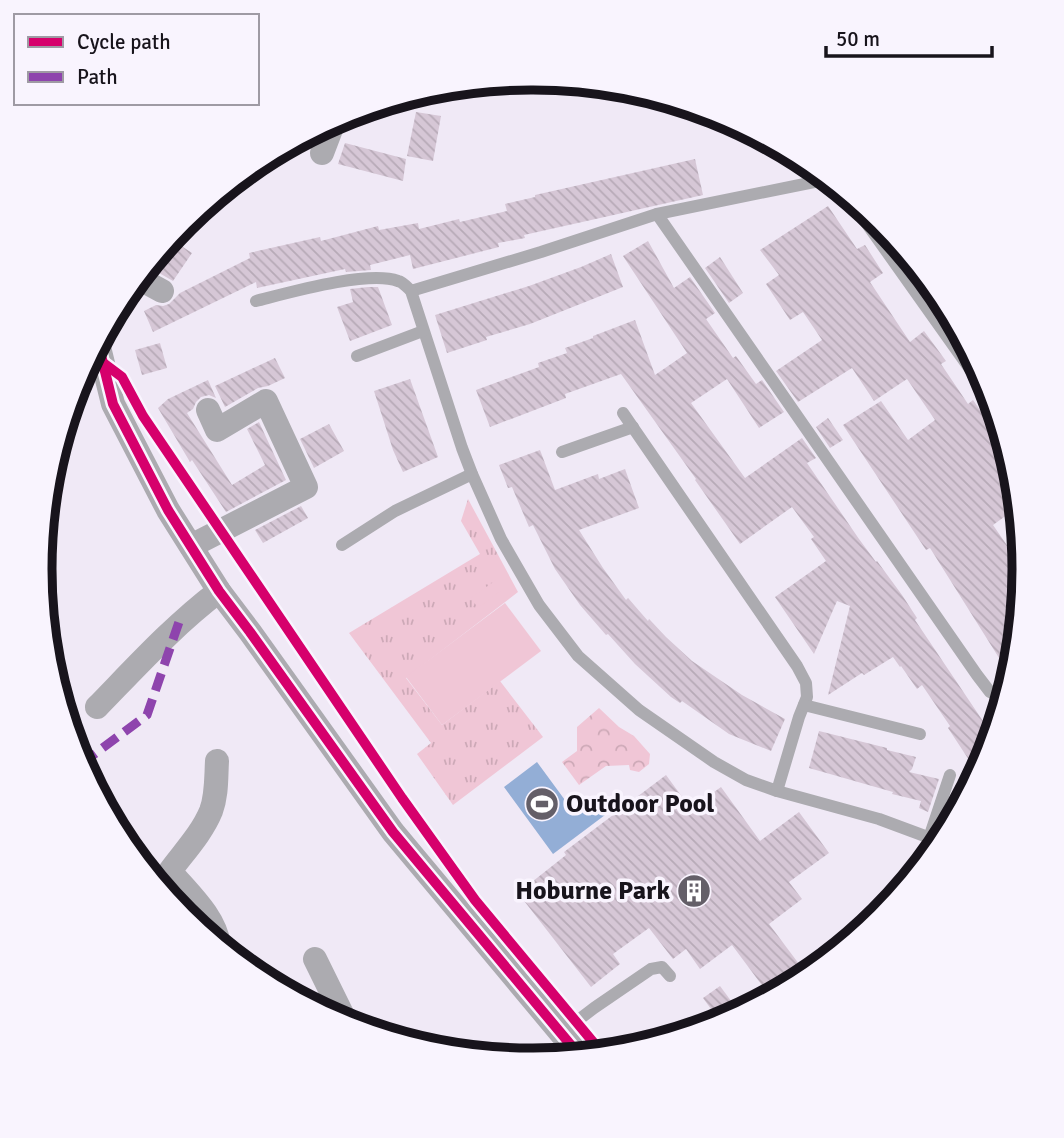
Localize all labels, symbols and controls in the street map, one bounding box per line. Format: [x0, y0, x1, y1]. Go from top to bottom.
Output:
legend [14, 14, 259, 105]
scale bar [826, 14, 992, 58]
text: 50 m [836, 26, 880, 52]
text: Cycle path [77, 29, 171, 55]
text: Path [77, 64, 118, 90]
sports icon: Outdoor Pool [523, 785, 561, 823]
place label: Outdoor Pool [566, 788, 714, 820]
building icon: Hoburne Park [675, 872, 713, 910]
place label: Hoburne Park [515, 875, 670, 907]

